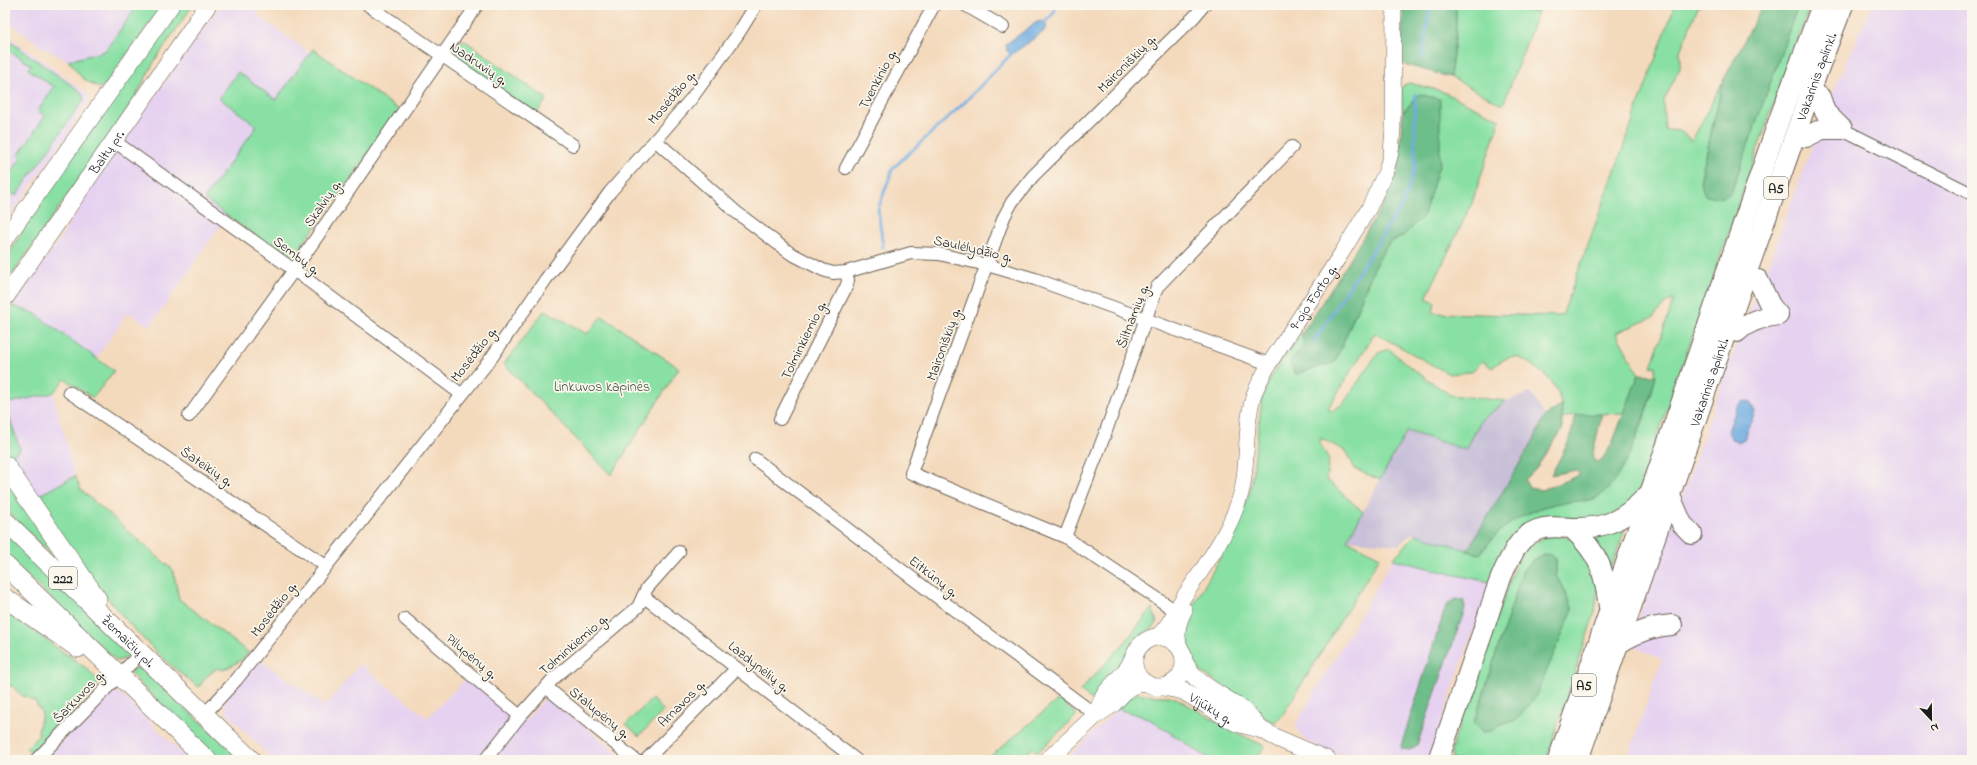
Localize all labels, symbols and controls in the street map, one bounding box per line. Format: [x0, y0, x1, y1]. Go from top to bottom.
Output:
street label: Vakarinis aplinkl. [1792, 29, 1843, 125]
street label: Maironiškių g. [1093, 30, 1162, 99]
street label: Nadruvių g. [444, 37, 511, 92]
street label: Tvenkinio g. [854, 46, 904, 114]
street label: Mosėdžio g. [643, 66, 702, 130]
street label: Baltų pr. [84, 126, 131, 180]
street label: Skalvių g. [299, 176, 348, 232]
road number: A5 [1764, 177, 1788, 199]
street label: Saulėlydžio g. [931, 230, 1014, 270]
street label: Sembų g. [268, 232, 324, 282]
street label: 9-ojo Forto g. [1285, 261, 1343, 335]
street label: Šiltnamių g. [1112, 281, 1156, 352]
street label: Tolminkiemio g. [776, 298, 833, 384]
street label: Maironiškių g. [922, 305, 968, 384]
street label: Mosėdžio g. [446, 323, 503, 388]
street label: Vakarinis aplinkl. [1685, 335, 1735, 431]
park label: Linkuvos kapinės [554, 377, 650, 398]
street label: Šateikių g. [175, 442, 237, 493]
street label: Eitkūnų g. [903, 551, 962, 604]
road number: 222 [49, 567, 77, 589]
street label: Mosėdžio g. [246, 578, 303, 643]
street label: Tolminkiemio g. [535, 609, 614, 682]
street label: Žemaičių pl. [96, 611, 159, 673]
street label: Pilupėnų g. [440, 629, 501, 686]
street label: Lazdynėlių g. [722, 636, 793, 699]
street label: Šarkuvos g. [48, 665, 111, 729]
road number: A5 [1572, 674, 1596, 696]
street label: Arnavos g. [653, 675, 711, 733]
street label: Stalupėnų g. [563, 682, 634, 745]
street label: Vijūkų g. [1184, 687, 1236, 730]
north arrow [1911, 699, 1951, 739]
text: N [1928, 719, 1941, 736]

